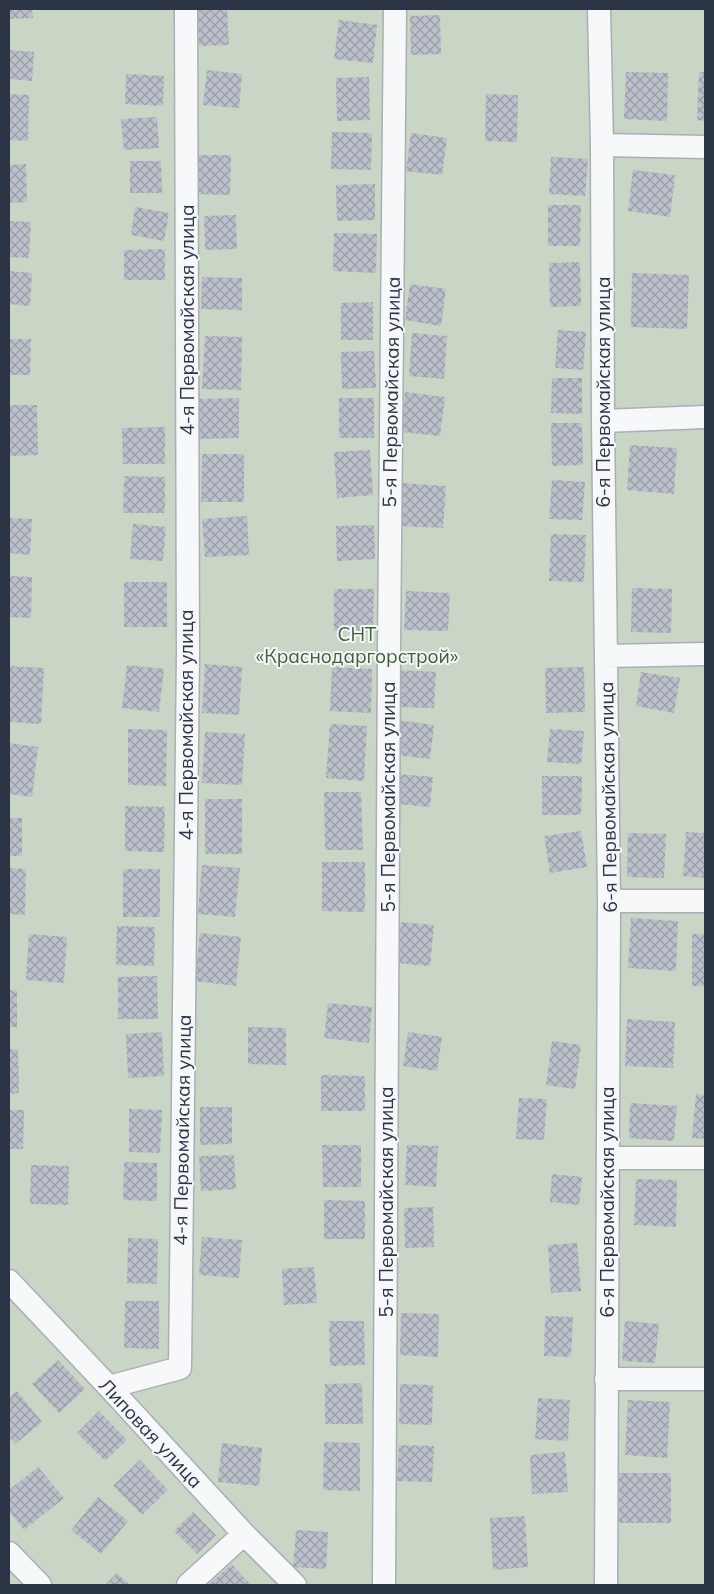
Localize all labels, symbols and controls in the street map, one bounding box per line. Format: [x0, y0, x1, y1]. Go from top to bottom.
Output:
street label: 4-я Первомайская улица [175, 204, 199, 436]
street label: 5-я Первомайская улица [377, 276, 405, 508]
street label: 6-я Первомайская улица [591, 276, 615, 508]
street label: 4-я Первомайская улица [174, 609, 198, 841]
park label: СНТ «Краснодаргорстрой» [256, 622, 458, 668]
street label: 5-я Первомайская улица [376, 681, 400, 913]
street label: 6-я Первомайская улица [594, 681, 622, 913]
street label: 4-я Первомайская улица [168, 1014, 196, 1246]
street label: 5-я Первомайская улица [374, 1086, 398, 1318]
street label: 6-я Первомайская улица [595, 1086, 619, 1318]
street label: Липовая улица [94, 1373, 208, 1493]

